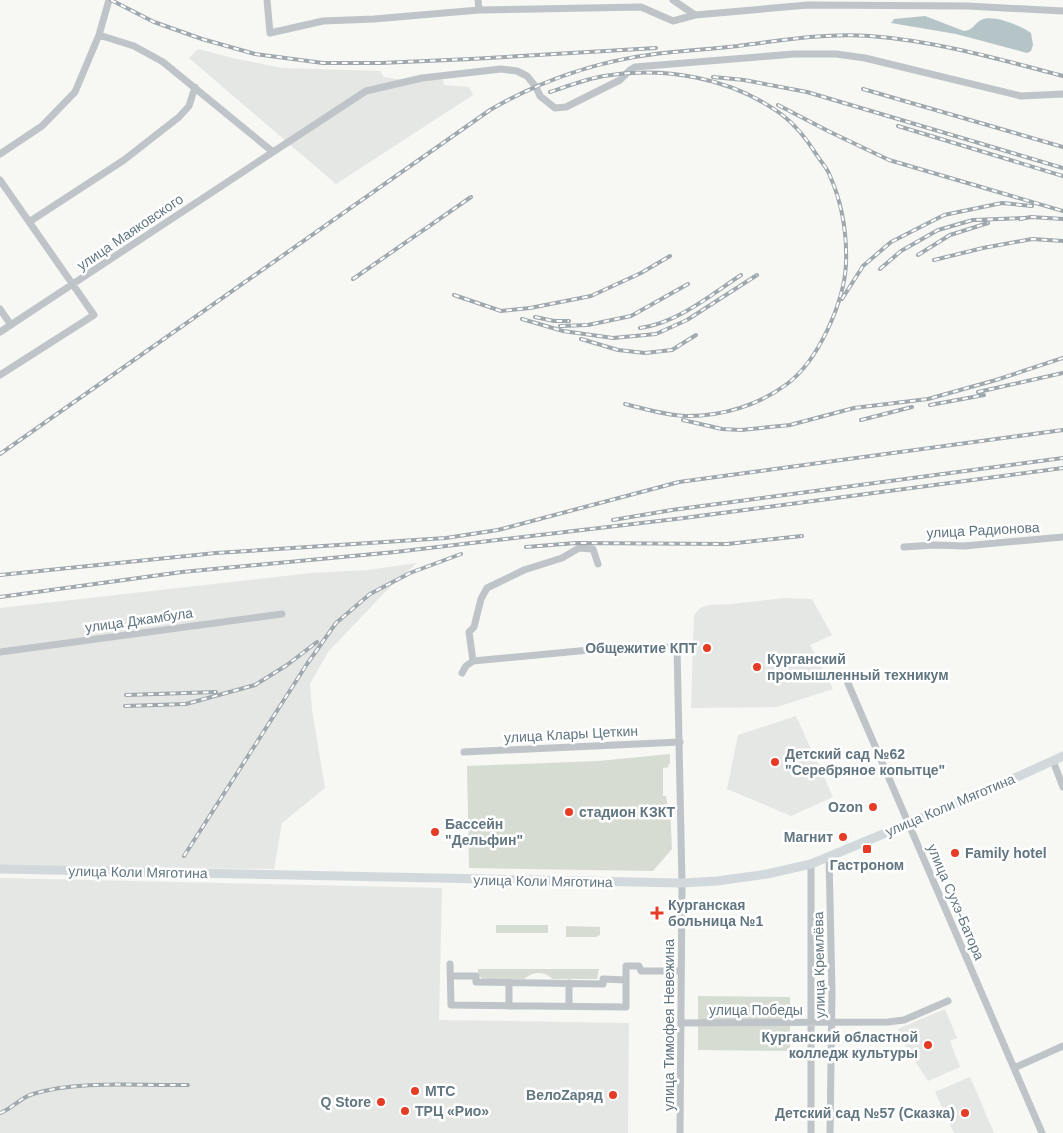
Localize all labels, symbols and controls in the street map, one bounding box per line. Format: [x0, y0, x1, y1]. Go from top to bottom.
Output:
street label: улица Маяковского [74, 190, 186, 273]
street label: улица Радионова [926, 519, 1040, 541]
street label: улица Джамбула [84, 604, 194, 635]
place label: Общежитие КПТ [585, 640, 697, 656]
marker: Общежитие КПТ [701, 642, 713, 654]
place label: Курганский промышленный техникум [767, 651, 949, 683]
marker: Курганский промышленный техникум [751, 661, 763, 673]
street label: улица Клары Цеткин [504, 723, 638, 745]
place label: Детский сад №62 "Серебряное копытце" [785, 746, 945, 778]
marker: Детский сад №62 "Серебряное копытце" [769, 756, 781, 768]
street label: улица Коли Мяготина [883, 770, 1017, 840]
place label: Ozon [828, 799, 863, 815]
marker: Ozon [867, 801, 879, 813]
place label: стадион КЗКТ [579, 804, 676, 820]
marker: стадион КЗКТ [563, 806, 575, 818]
place label: Бассейн "Дельфин" [445, 816, 523, 848]
marker: Бассейн "Дельфин" [429, 826, 441, 838]
place label: Магнит [784, 829, 833, 845]
marker: Магнит [837, 831, 849, 843]
street label: улица Сухэ-Батора [924, 842, 988, 963]
marker: Гастроном [861, 843, 873, 855]
place label: Family hotel [965, 845, 1047, 861]
marker: Family hotel [949, 847, 961, 859]
place label: Гастроном [830, 857, 904, 873]
street label: улица Коли Мяготина [68, 863, 208, 881]
street label: улица Коли Мяготина [473, 872, 613, 890]
place label: Курганская больница №1 [668, 897, 763, 929]
marker: Курганская больница №1 [650, 906, 664, 920]
street label: улица Кремлёва [810, 911, 828, 1019]
street label: улица Тимофея Невежина [661, 939, 677, 1111]
street label: улица Победы [709, 1002, 803, 1018]
place label: Курганский областной колледж культуры [762, 1029, 918, 1061]
marker: Курганский областной колледж культуры [922, 1039, 934, 1051]
place label: МТС [425, 1083, 455, 1099]
marker: МТС [409, 1085, 421, 1097]
place label: ВелоZаряд [526, 1087, 603, 1103]
marker: ВелоZаряд [607, 1089, 619, 1101]
place label: Q Store [320, 1094, 371, 1110]
marker: Q Store [375, 1096, 387, 1108]
place label: ТРЦ «Рио» [415, 1103, 489, 1119]
marker: ТРЦ «Рио» [399, 1105, 411, 1117]
place label: Детский сад №57 (Сказка) [775, 1105, 955, 1121]
marker: Детский сад №57 (Сказка) [959, 1107, 971, 1119]

